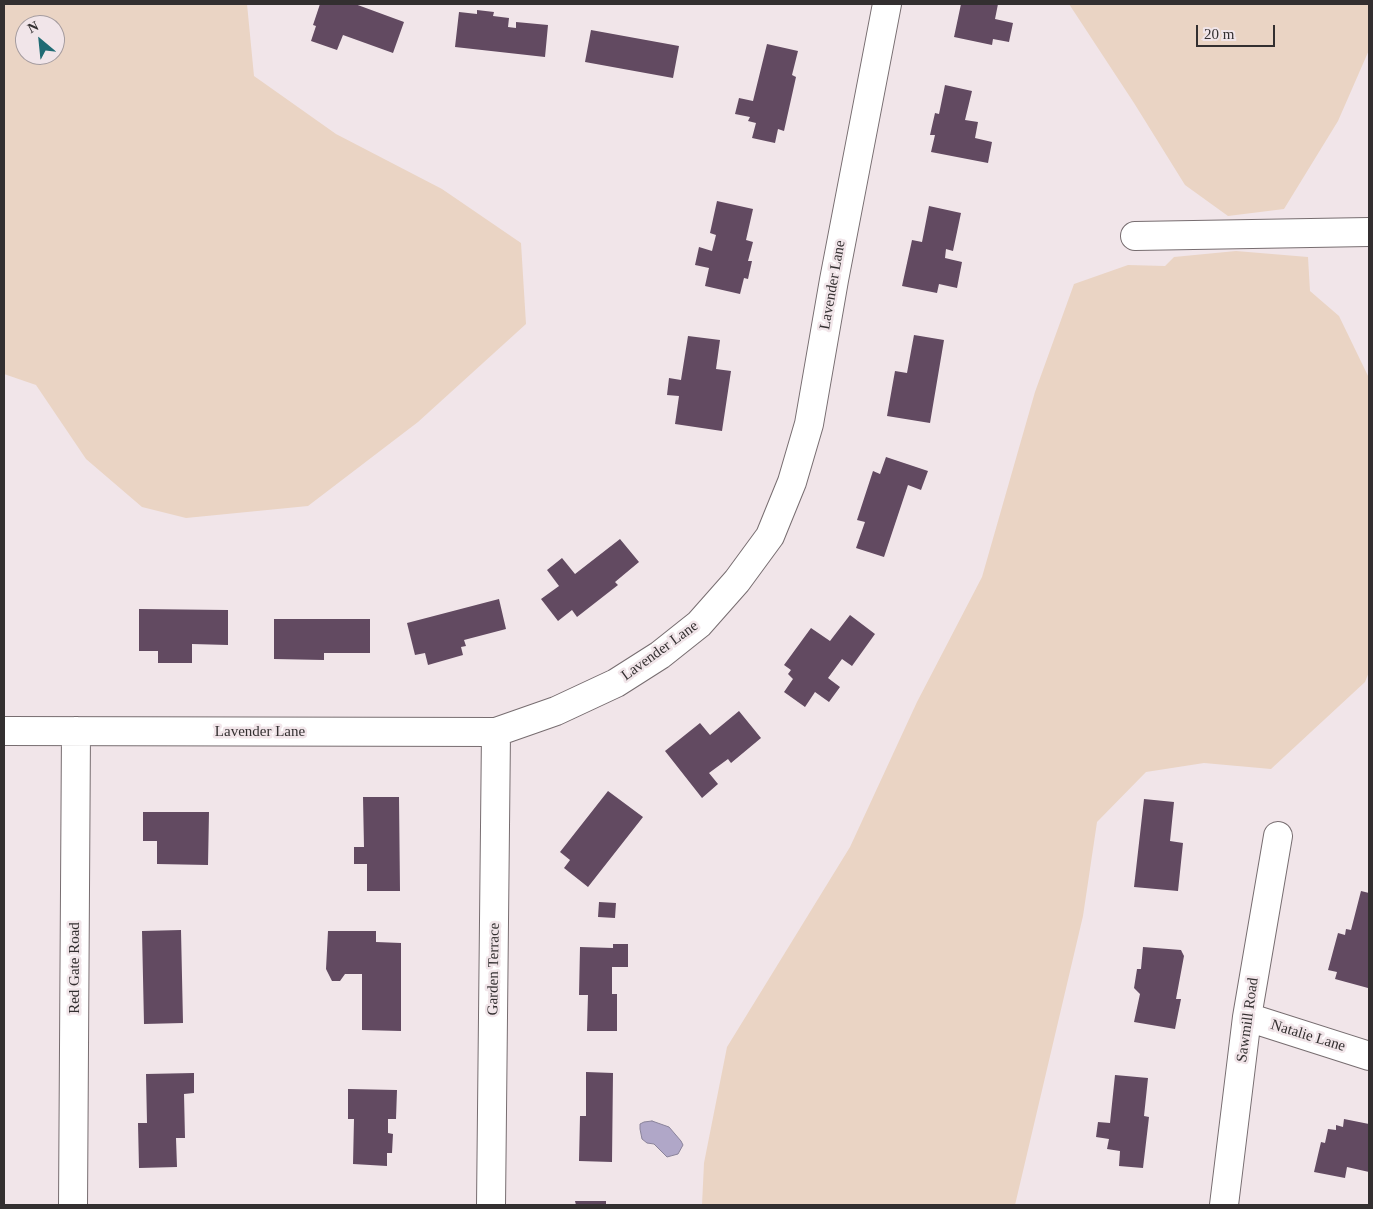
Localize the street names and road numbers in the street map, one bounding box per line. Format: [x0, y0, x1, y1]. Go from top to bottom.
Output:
street label: Lavender Lane [816, 239, 850, 331]
street label: Lavender Lane [618, 617, 702, 685]
street label: Lavender Lane [215, 723, 305, 741]
street label: Red Gate Road [66, 922, 84, 1014]
street label: Garden Terrace [484, 923, 504, 1015]
street label: Sawmill Road [1233, 976, 1263, 1064]
street label: Natalie Lane [1269, 1016, 1347, 1056]

